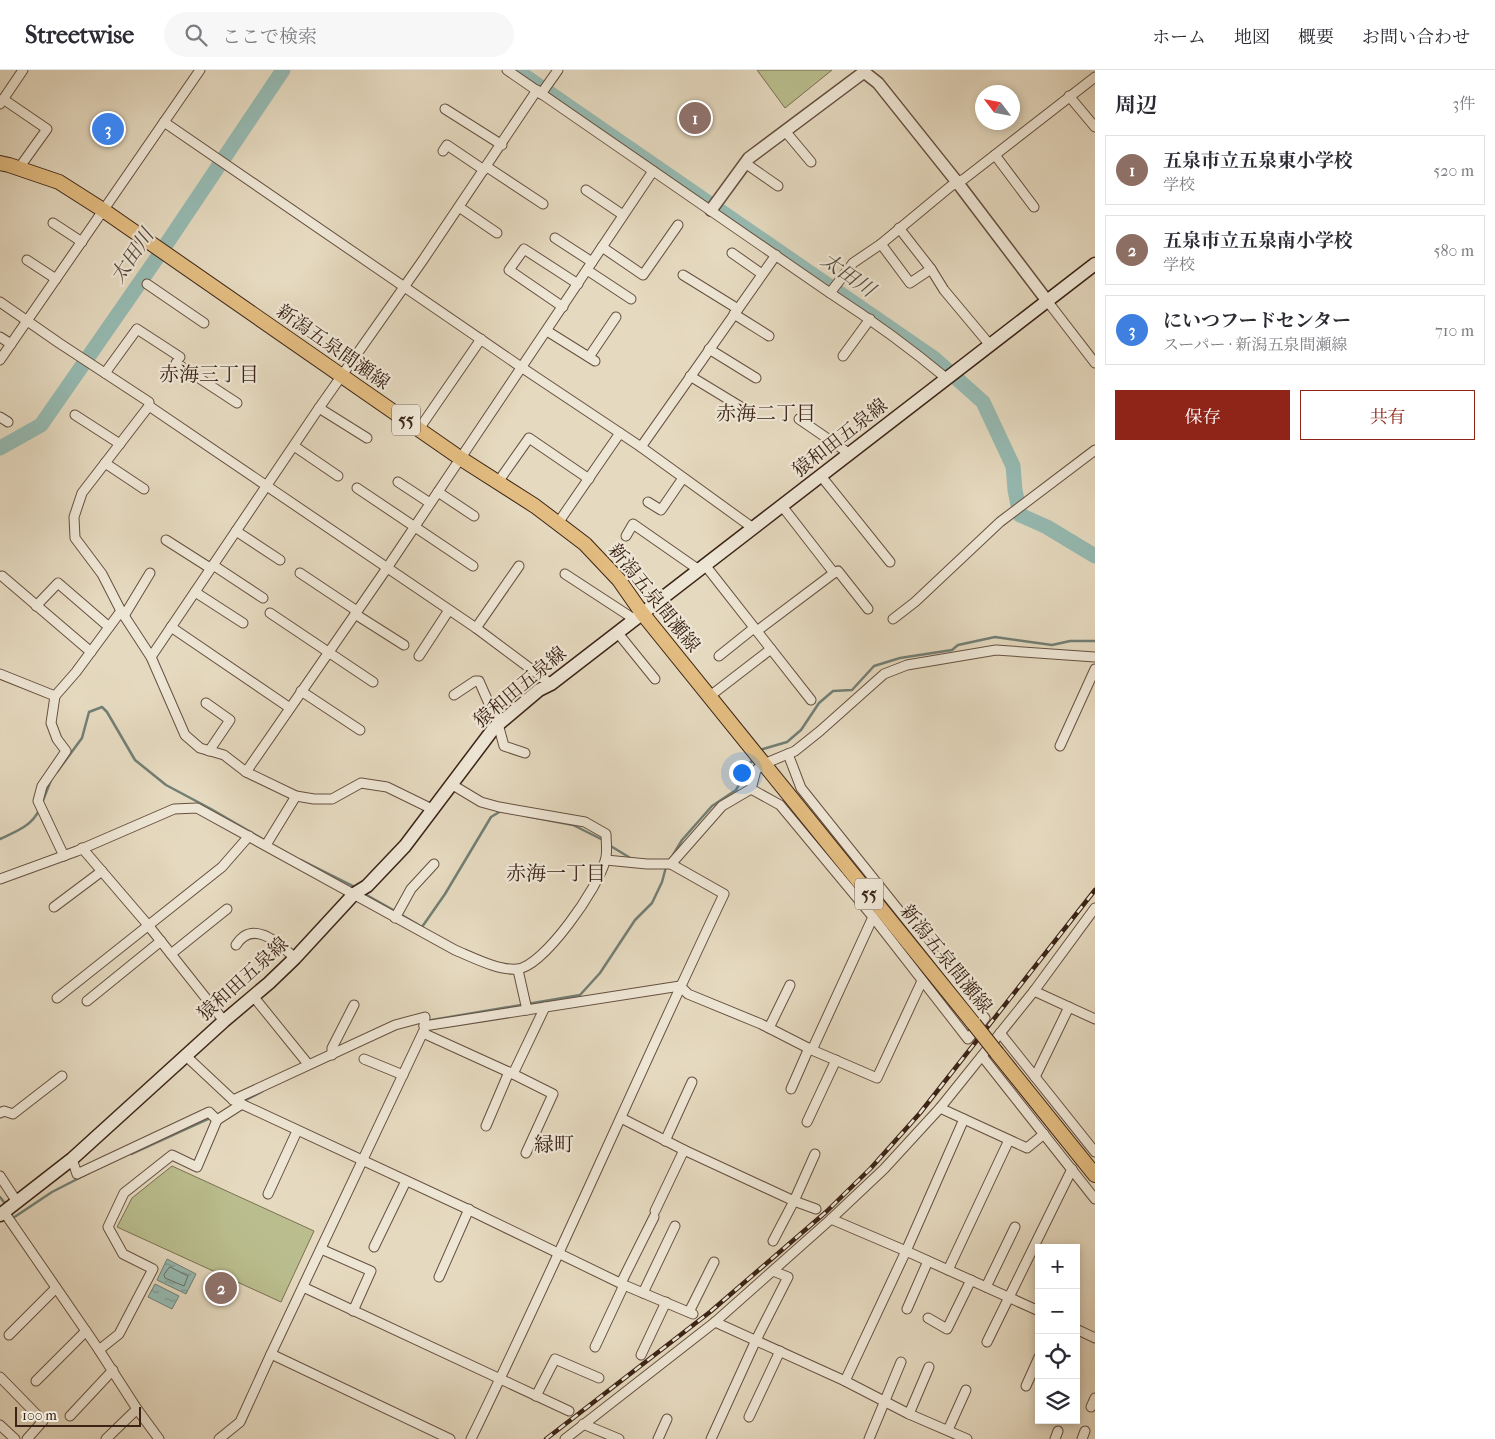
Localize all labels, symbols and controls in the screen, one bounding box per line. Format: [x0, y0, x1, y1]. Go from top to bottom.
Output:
search box [164, 12, 514, 57]
text: Streetwise [25, 21, 134, 49]
icon: search [182, 21, 210, 49]
text: ここで検索 [222, 26, 317, 48]
text: ホーム [1152, 27, 1206, 48]
text: 地図 [1234, 27, 1270, 48]
text: 概要 [1298, 27, 1334, 48]
text: お問い合わせ [1362, 27, 1470, 48]
north arrow [975, 85, 1020, 130]
text: 周辺 [1115, 93, 1157, 117]
text: 3件 [1452, 94, 1475, 113]
pin: 1 [679, 99, 711, 137]
pin: 3 [92, 110, 124, 148]
text: 五泉市立五泉東小学校 [1163, 150, 1353, 172]
text: 1 [1129, 161, 1135, 180]
text: 520 m [1433, 161, 1474, 180]
text: 学校 [1163, 175, 1195, 194]
water label: 太田川 [106, 223, 159, 287]
text: 五泉市立五泉南小学校 [1163, 230, 1353, 252]
text: 2 [1128, 241, 1136, 260]
text: 580 m [1433, 241, 1474, 260]
water label: 太田川 [817, 248, 881, 303]
text: 学校 [1163, 255, 1195, 274]
street label: 新潟五泉間瀬線 [272, 300, 394, 394]
text: にいつフードセンター [1163, 310, 1351, 332]
text: 3 [1129, 321, 1135, 340]
text: 710 m [1435, 321, 1474, 340]
text: スーパー · 新潟五泉間瀬線 [1163, 335, 1348, 354]
district label: 赤海三丁目 [159, 363, 259, 386]
button: 保存 [1115, 390, 1290, 440]
button: 共有 [1300, 390, 1475, 440]
street label: 猿和田五泉線 [788, 394, 892, 482]
district label: 赤海二丁目 [716, 402, 816, 425]
road number: 55 [392, 404, 420, 436]
street label: 新潟五泉間瀬線 [604, 539, 704, 657]
street label: 猿和田五泉線 [469, 642, 571, 732]
your location [729, 760, 755, 786]
district label: 赤海一丁目 [506, 862, 606, 885]
road number: 55 [855, 879, 883, 910]
street label: 新潟五泉間瀬線 [896, 900, 996, 1018]
street label: 猿和田五泉線 [193, 933, 293, 1025]
district label: 緑町 [534, 1133, 574, 1156]
map controls [1035, 1244, 1080, 1424]
button: + [1035, 1244, 1080, 1289]
pin: 2 [205, 1269, 237, 1307]
button: − [1035, 1289, 1080, 1334]
button: locate [1035, 1334, 1080, 1379]
button: layers [1035, 1379, 1080, 1424]
scale bar [15, 1404, 141, 1427]
text: 100 m [22, 1407, 57, 1424]

